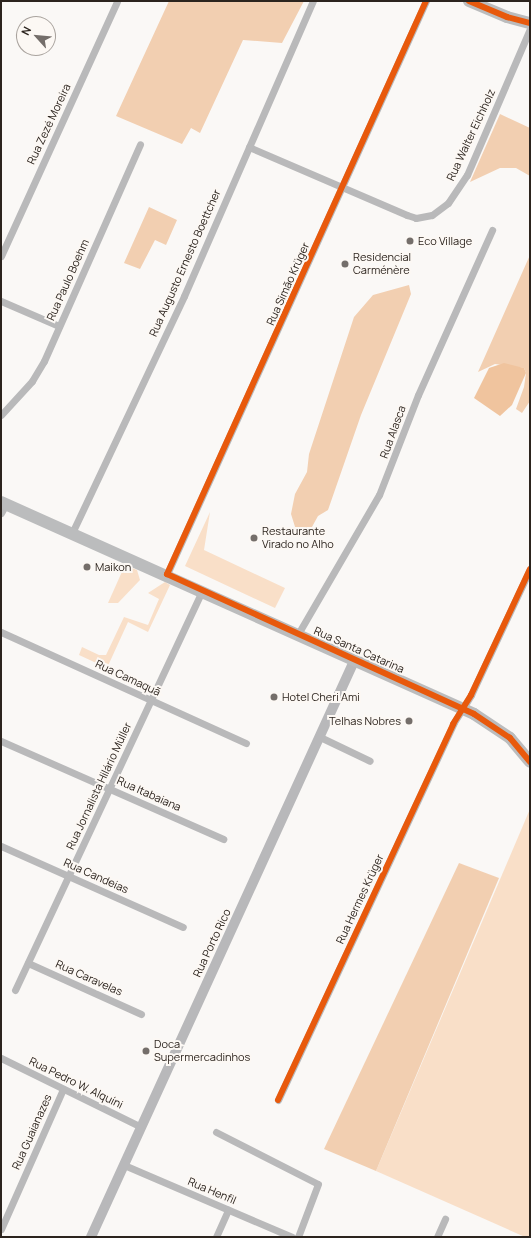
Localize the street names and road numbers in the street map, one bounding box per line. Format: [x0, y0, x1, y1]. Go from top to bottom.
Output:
street label: Rua Zezé Moreira [25, 82, 73, 166]
street label: Rua Walter Eichholz [444, 87, 498, 183]
street label: Rua Augusto Ernesto Boettcher [146, 187, 224, 339]
street label: Rua Paulo Boehm [44, 237, 92, 323]
street label: Rua Simão Krüger [264, 241, 312, 327]
street label: Rua Alasca [377, 404, 409, 460]
street label: Rua Santa Catarina [312, 624, 406, 676]
street label: Rua Camaquã [93, 657, 163, 699]
street label: Rua Jornalista Hilário Müller [64, 720, 134, 852]
street label: Rua Itabaiana [115, 774, 183, 814]
street label: Rua Hermes Krüger [333, 852, 387, 946]
street label: Rua Candeias [61, 856, 131, 896]
street label: Rua Porto Rico [190, 907, 234, 979]
street label: Rua Caravelas [54, 957, 124, 999]
street label: Rua Pedro W. Alquíni [27, 1055, 125, 1111]
street label: Rua Guaianazes [9, 1092, 55, 1172]
street label: Rua Henfil [186, 1175, 238, 1207]

